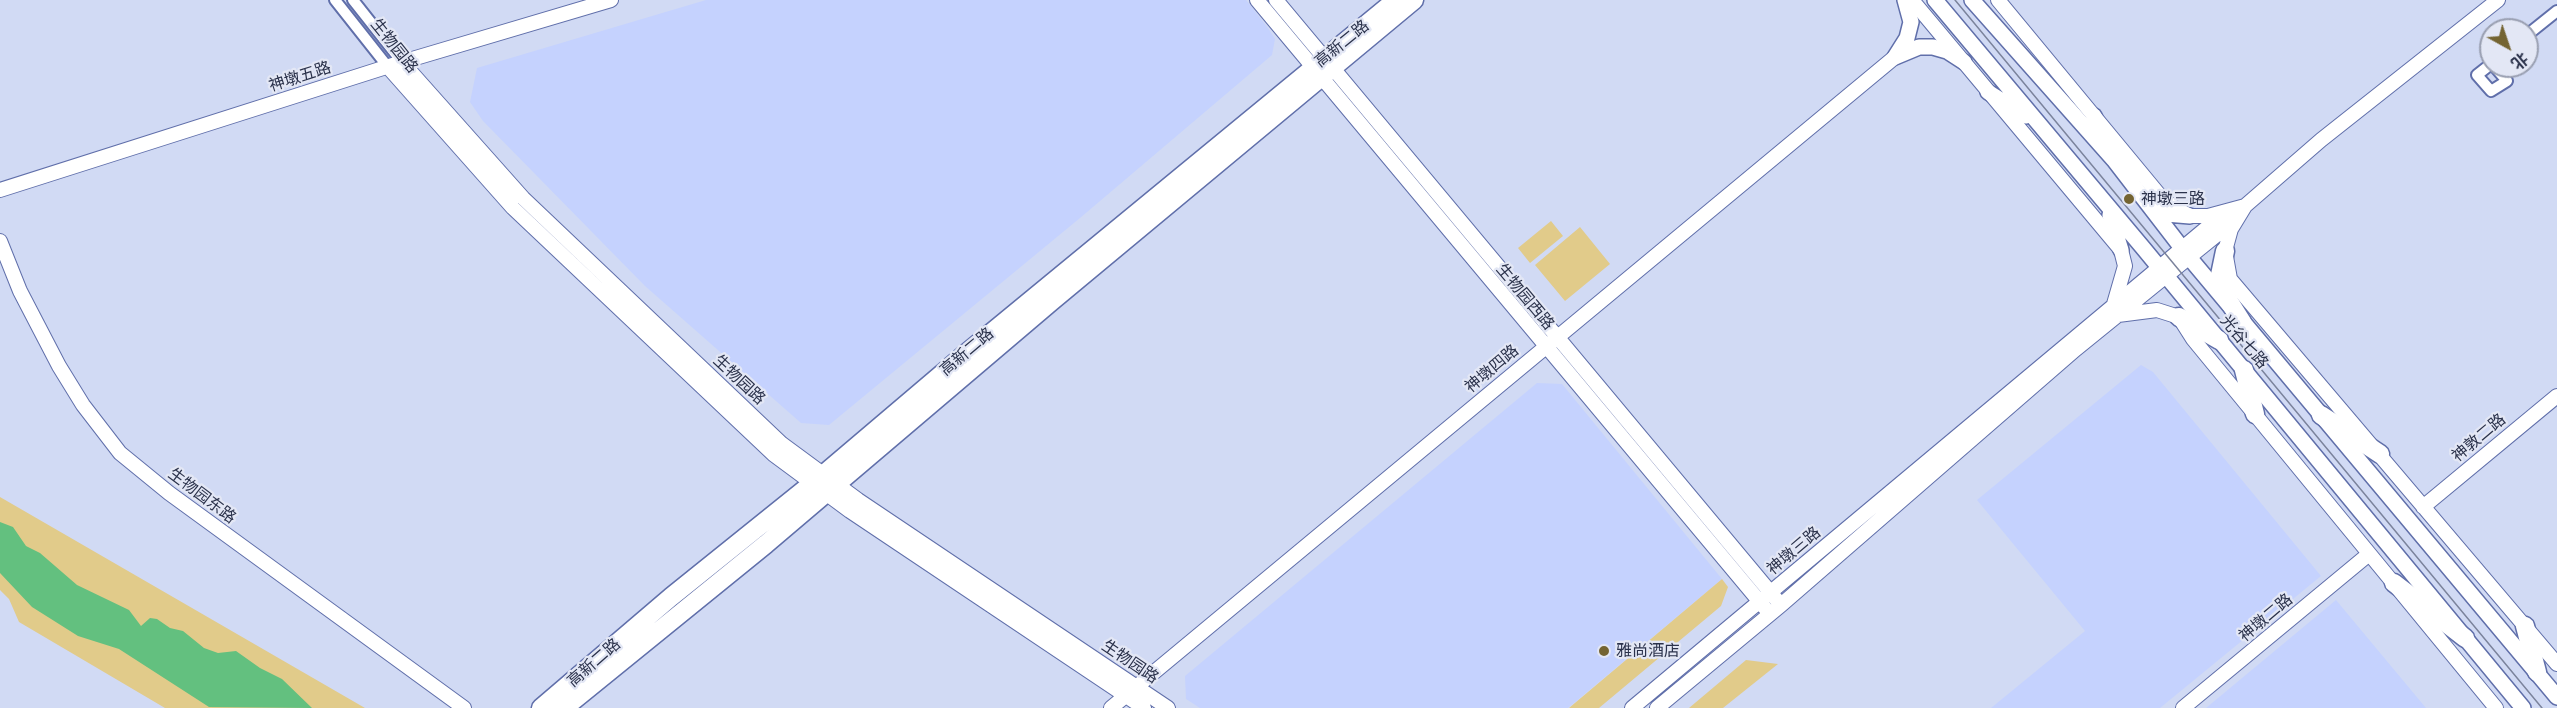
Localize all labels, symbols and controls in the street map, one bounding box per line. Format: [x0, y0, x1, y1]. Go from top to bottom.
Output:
street label: 生物园路 [366, 15, 422, 77]
street label: 高新二路 [1311, 16, 1373, 72]
north arrow [2479, 18, 2539, 78]
text: 北 [2507, 48, 2532, 73]
street label: 神墩五路 [267, 58, 333, 96]
place label: 神墩三路 [2141, 189, 2205, 209]
marker: 神墩三路 [2122, 192, 2136, 206]
street label: 生物园西路 [1492, 260, 1558, 334]
street label: 光谷七路 [2216, 311, 2272, 373]
street label: 高新二路 [936, 324, 998, 380]
street label: 神墩四路 [1461, 341, 1523, 397]
street label: 生物园路 [709, 351, 769, 409]
street label: 神敦二路 [2448, 410, 2510, 466]
street label: 生物园东路 [164, 464, 240, 528]
street label: 神墩三路 [1763, 523, 1825, 579]
street label: 神墩二路 [2235, 590, 2297, 646]
street label: 高新二路 [564, 635, 624, 691]
street label: 生物园路 [1098, 636, 1162, 688]
place label: 雅尚酒店 [1616, 641, 1680, 661]
marker: 雅尚酒店 [1597, 644, 1611, 658]

